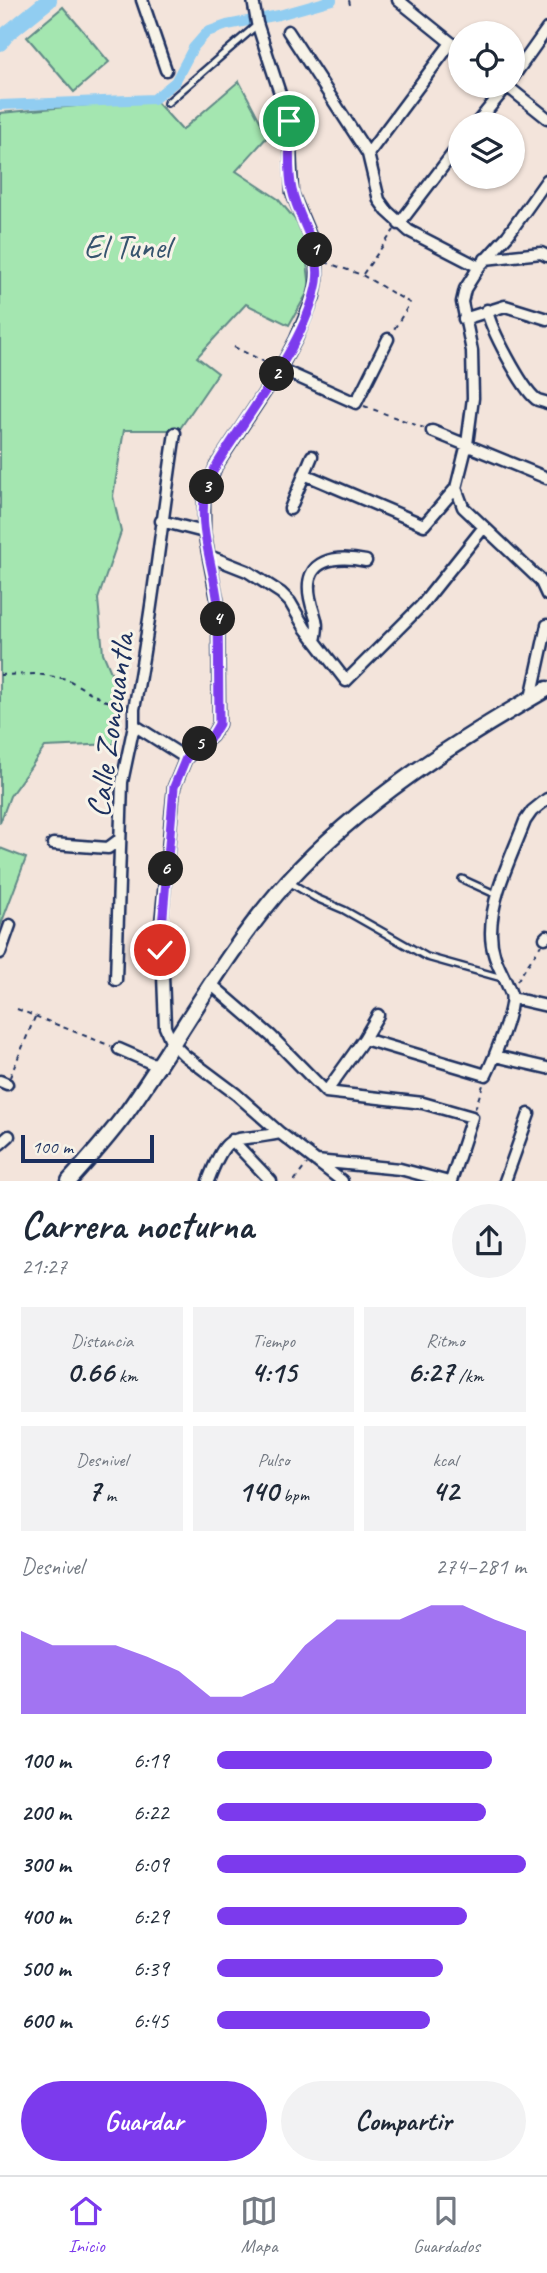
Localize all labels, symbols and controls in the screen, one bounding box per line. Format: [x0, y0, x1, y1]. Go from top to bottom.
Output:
map controls [448, 21, 525, 189]
button: locate [448, 21, 525, 98]
pin [259, 91, 319, 151]
icon: arrive [270, 102, 308, 140]
button: layers [448, 112, 525, 189]
park label: El Tunel [84, 226, 176, 268]
pin: 1 [298, 232, 332, 268]
text: 1 [310, 237, 319, 261]
pin: 2 [260, 356, 294, 392]
text: 2 [272, 361, 281, 385]
pin: 3 [190, 470, 224, 504]
text: 3 [202, 474, 211, 498]
pin: 4 [200, 602, 235, 636]
text: 4 [213, 606, 222, 630]
street label: Calle Zoncuantla [76, 628, 144, 820]
pin: 5 [182, 726, 218, 762]
text: 5 [195, 731, 204, 755]
pin: 6 [148, 852, 184, 886]
text: 6 [161, 856, 170, 880]
pin [130, 920, 190, 980]
icon: check [141, 931, 179, 969]
scale bar [21, 1132, 154, 1164]
text: 100 m [32, 1135, 73, 1159]
text: Carrera nocturna [21, 1202, 254, 1249]
button: share [452, 1204, 526, 1278]
text: 21:27 [21, 1252, 67, 1281]
text: Distancia [71, 1329, 133, 1353]
text: Tiempo [252, 1329, 295, 1353]
text: Ritmo [426, 1329, 464, 1353]
text: 0.66 [66, 1353, 114, 1391]
text: 4:15 [251, 1353, 296, 1391]
text: 6:27 [407, 1353, 454, 1391]
text: km [114, 1364, 137, 1388]
text: /km [454, 1364, 483, 1388]
text: Desnivel [76, 1448, 128, 1472]
text: Pulso [258, 1448, 289, 1472]
text: kcal [433, 1448, 458, 1472]
text: 7 [88, 1472, 101, 1510]
text: 140 [238, 1472, 278, 1510]
text: 42 [432, 1472, 459, 1510]
text: m [101, 1483, 116, 1507]
text: bpm [278, 1483, 309, 1507]
text: Desnivel [21, 1552, 83, 1581]
text: 274–281 m [435, 1552, 526, 1581]
text: 100 m [21, 1746, 71, 1775]
text: 6:19 [133, 1746, 169, 1775]
text: 200 m [21, 1798, 71, 1827]
text: 6:22 [133, 1798, 169, 1827]
text: 300 m [21, 1850, 71, 1879]
text: 6:09 [133, 1850, 169, 1879]
text: 400 m [21, 1902, 71, 1931]
text: 6:29 [133, 1902, 169, 1931]
text: 500 m [21, 1954, 70, 1983]
text: 6:39 [133, 1954, 169, 1983]
text: 600 m [21, 2006, 71, 2035]
text: 6:45 [133, 2006, 169, 2035]
button: Guardar [21, 2081, 267, 2161]
button: Compartir [281, 2081, 526, 2161]
tab: Inicio [67, 2192, 105, 2258]
tab: Mapa [240, 2192, 278, 2258]
tab: Guardados [413, 2192, 480, 2258]

